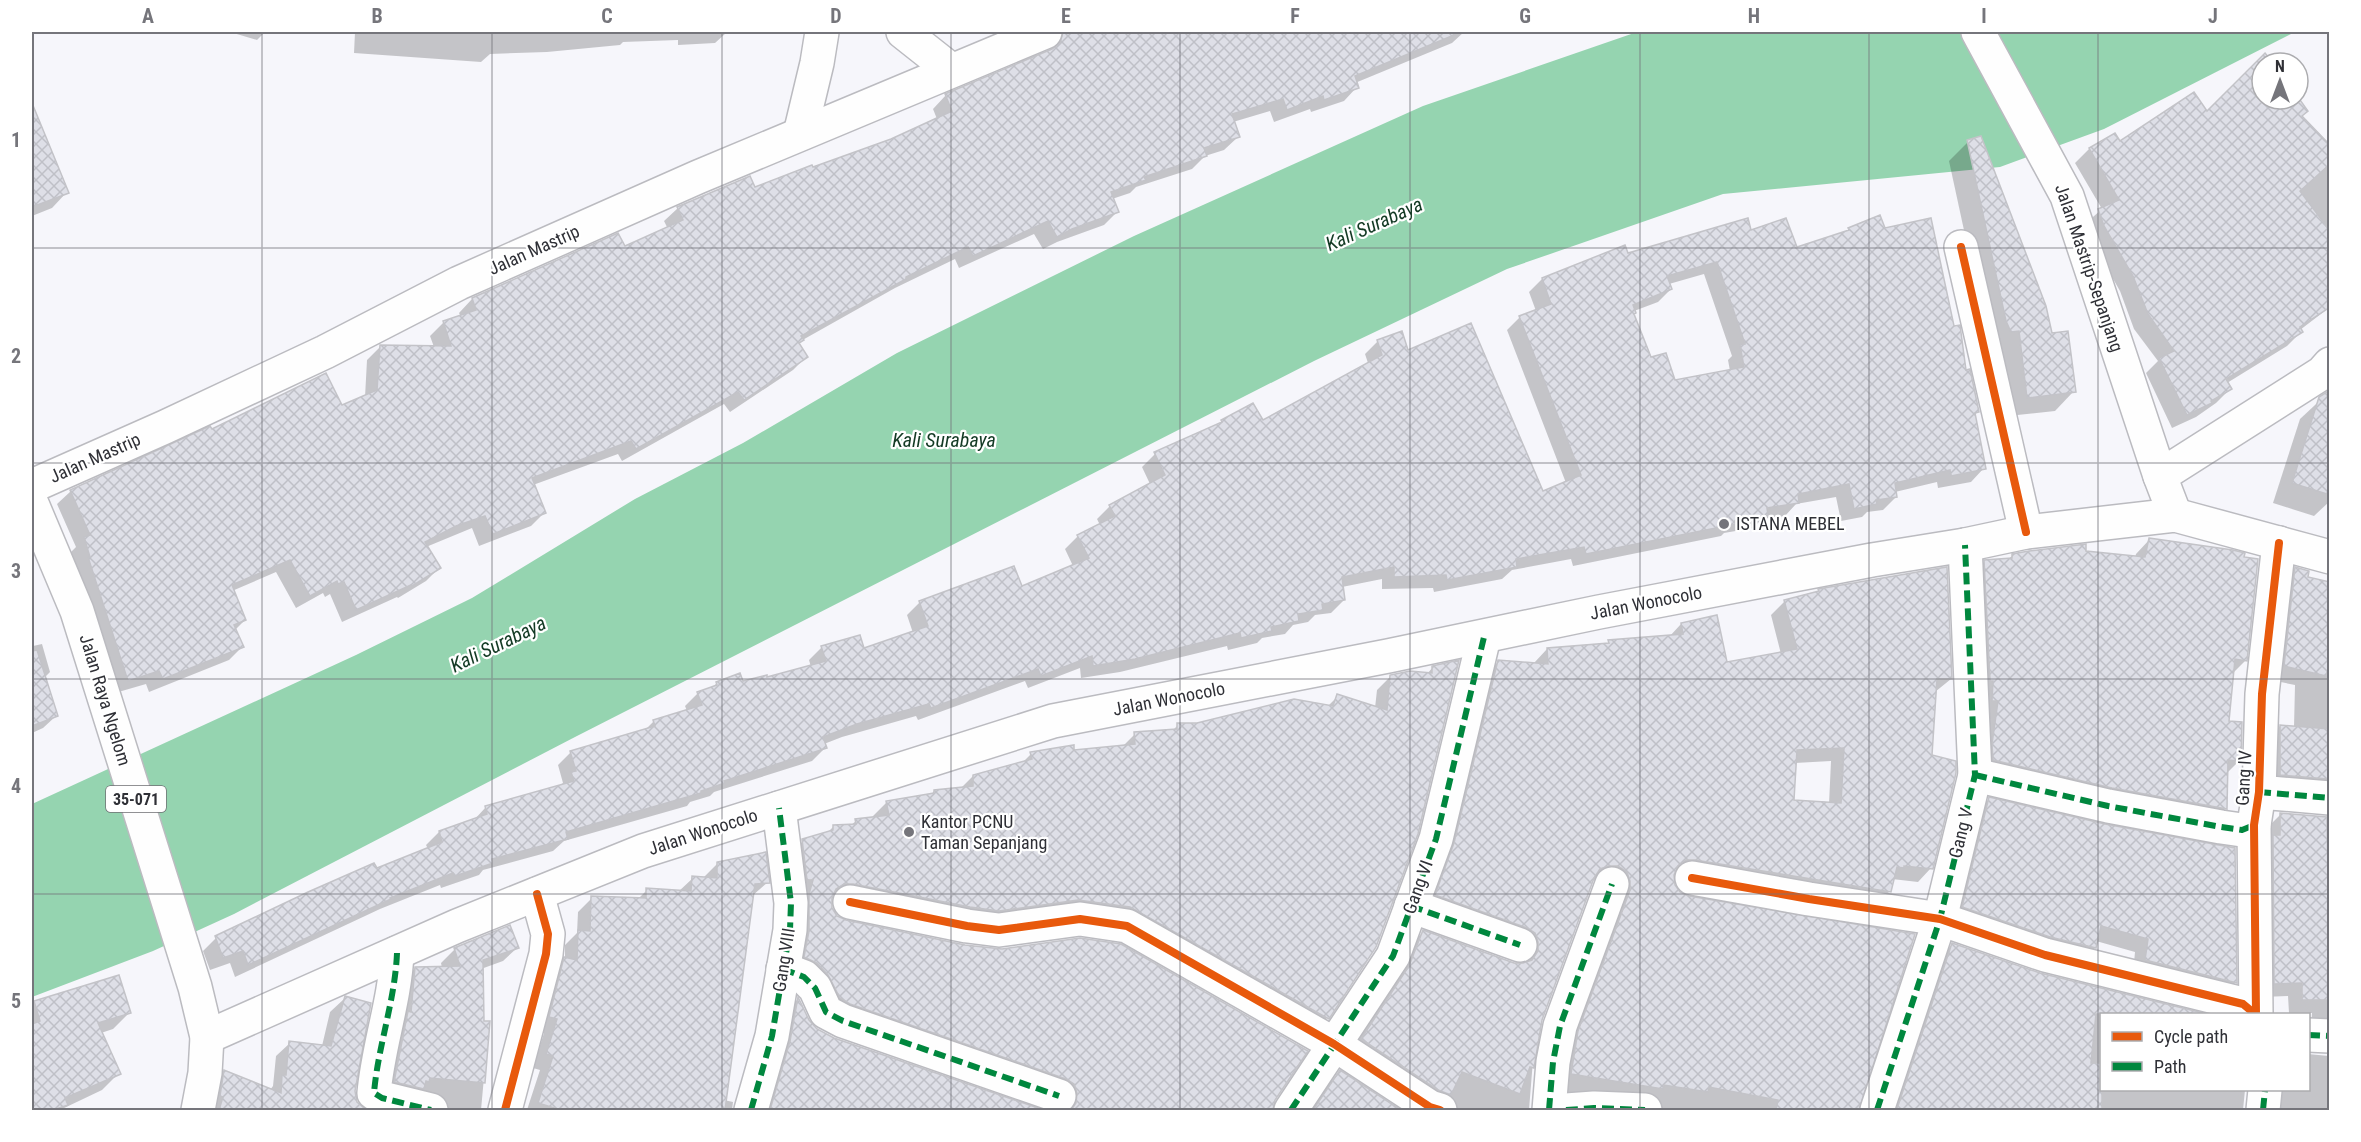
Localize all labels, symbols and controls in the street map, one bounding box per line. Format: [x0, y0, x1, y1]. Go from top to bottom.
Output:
text: A [142, 4, 154, 28]
text: B [371, 4, 383, 28]
text: C [601, 4, 613, 28]
text: D [830, 4, 842, 28]
text: E [1061, 4, 1071, 28]
text: F [1290, 4, 1300, 28]
text: G [1519, 4, 1531, 28]
text: H [1748, 4, 1760, 28]
text: I [1981, 4, 1987, 28]
text: J [2208, 4, 2218, 28]
north arrow [2250, 51, 2310, 111]
text: N [2275, 57, 2285, 76]
text: 1 [11, 128, 21, 152]
street label: Jalan Mastrip-Sepanjang [2051, 181, 2128, 354]
water label: Kali Surabaya [1322, 192, 1426, 256]
street label: Jalan Mastrip [485, 220, 583, 279]
text: 2 [11, 344, 21, 368]
street label: Jalan Mastrip [46, 428, 144, 487]
water label: Kali Surabaya [892, 428, 996, 452]
place label: ISTANA MEBEL [1736, 513, 1845, 534]
marker: ISTANA MEBEL [1717, 517, 1731, 531]
text: 3 [11, 559, 21, 583]
street label: Jalan Wonocolo [1588, 581, 1704, 624]
water label: Kali Surabaya [446, 611, 550, 677]
street label: Jalan Raya Ngelom [76, 632, 135, 768]
street label: Jalan Wonocolo [1111, 677, 1227, 720]
street label: Gang IV [2232, 750, 2255, 806]
text: 4 [11, 774, 21, 798]
road number: 35-071 [106, 786, 166, 812]
street label: Jalan Wonocolo [646, 804, 760, 859]
street label: Gang V [1944, 806, 1977, 860]
place label: Kantor PCNU Taman Sepanjang [921, 811, 1047, 853]
marker: Kantor PCNU Taman Sepanjang [902, 825, 916, 839]
street label: Gang VI [1398, 857, 1437, 917]
street label: Gang VIII [768, 926, 799, 993]
text: 5 [11, 989, 21, 1013]
legend [2100, 1013, 2310, 1091]
text: Cycle path [2154, 1026, 2228, 1047]
text: Path [2154, 1056, 2187, 1077]

